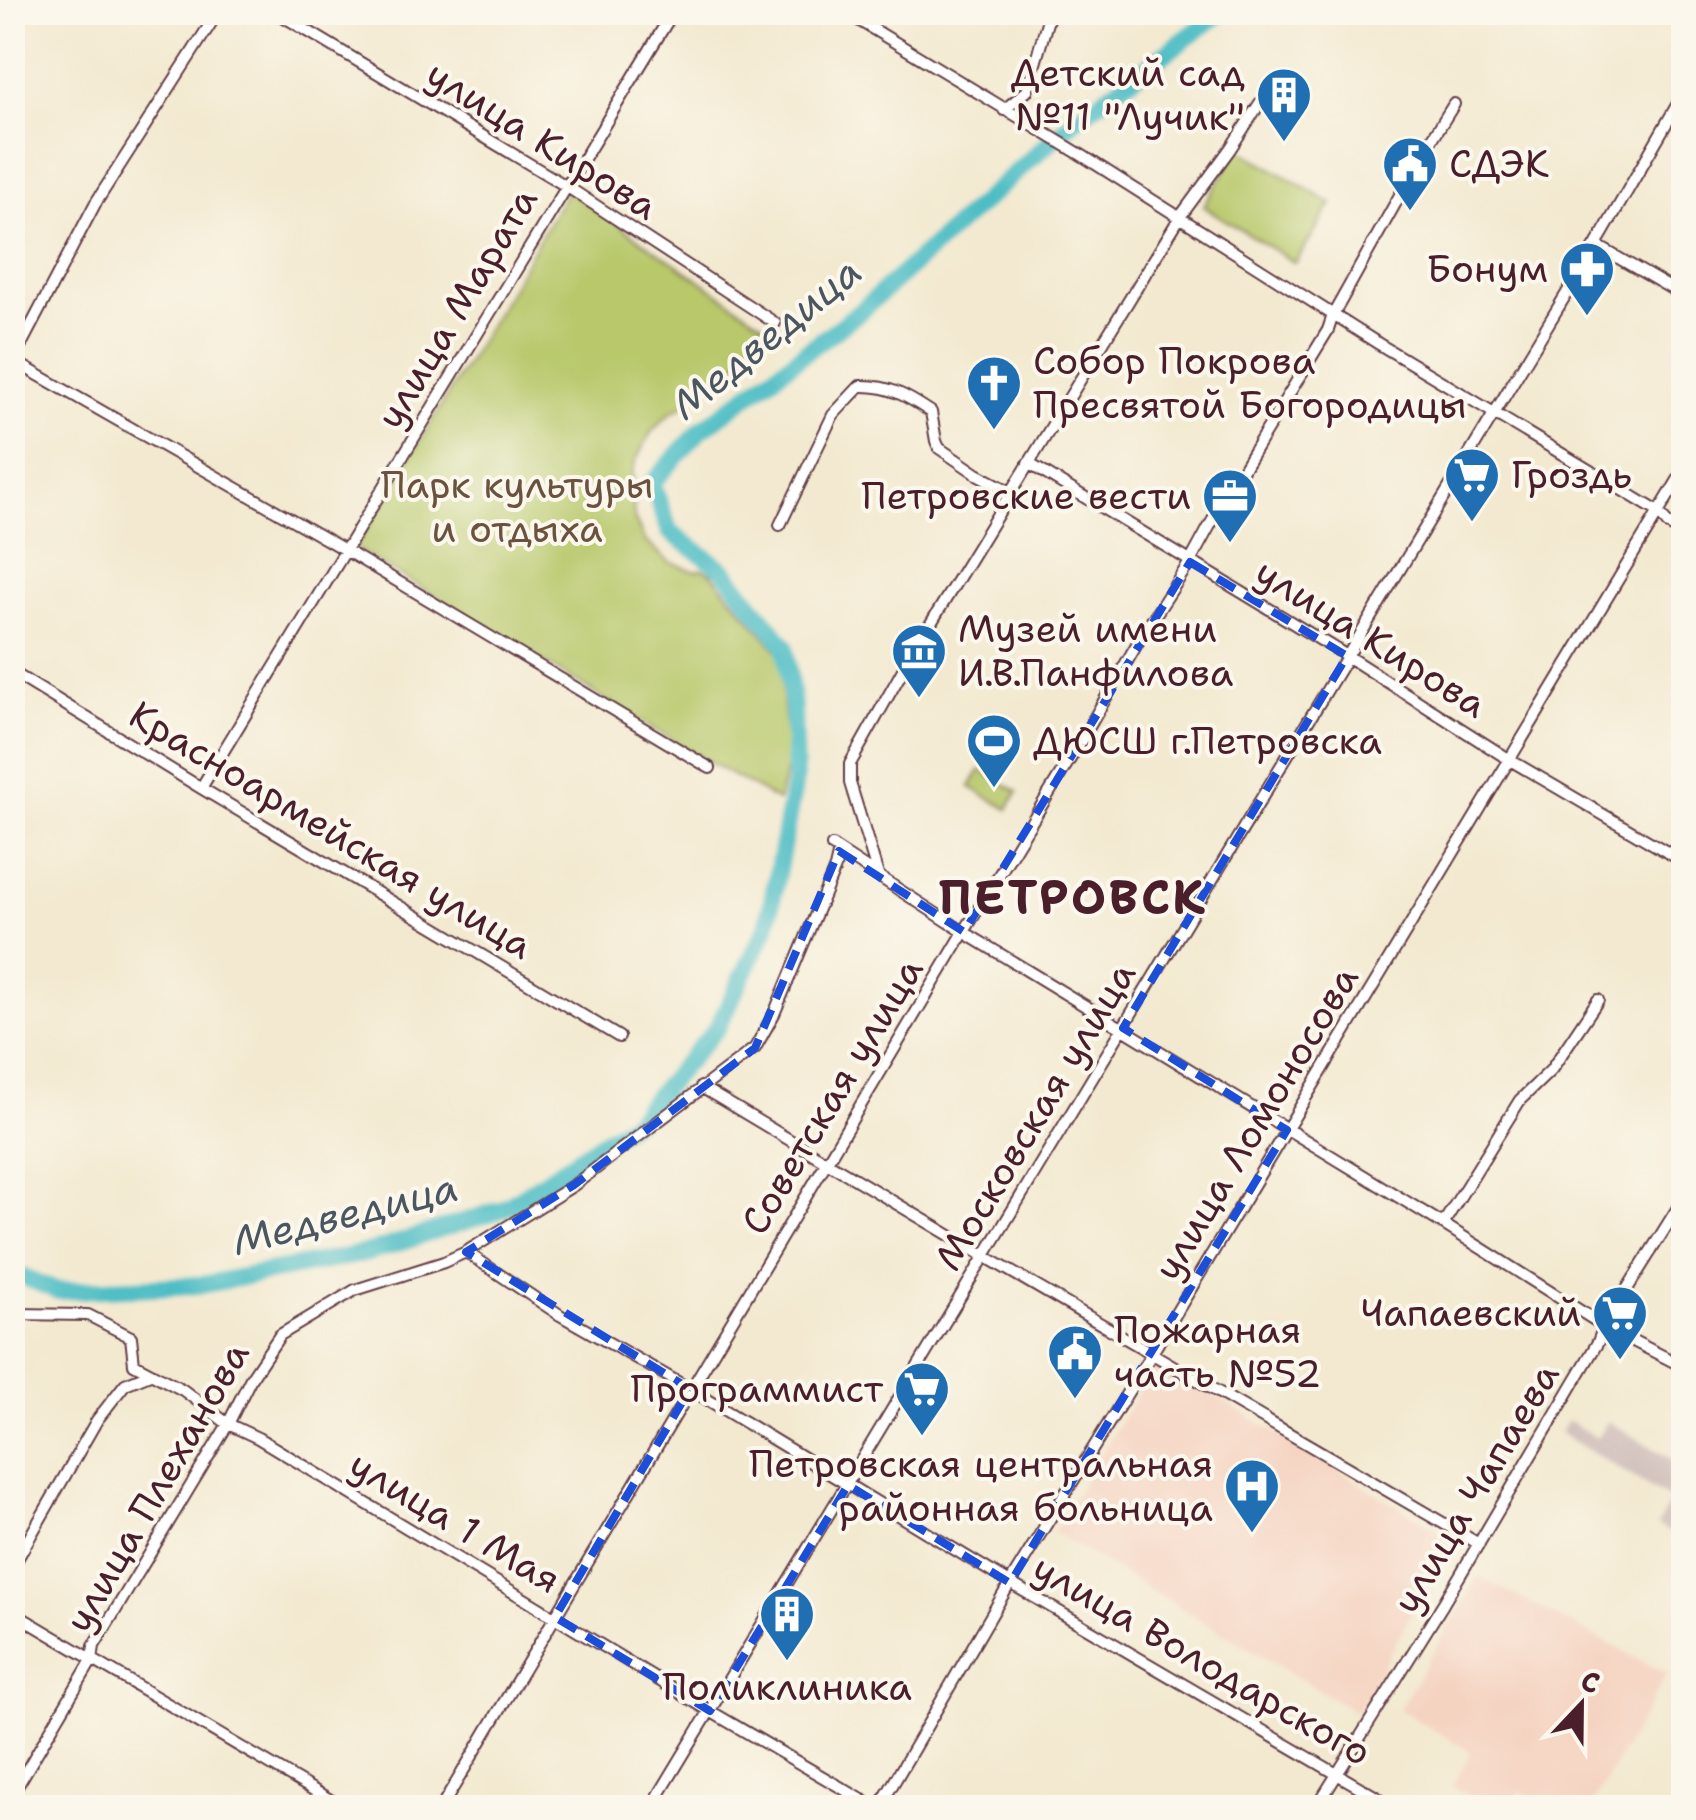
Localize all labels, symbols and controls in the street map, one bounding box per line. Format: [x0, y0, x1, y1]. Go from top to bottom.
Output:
place label: Детский сад №11 "Лучик" [1011, 47, 1245, 142]
street label: улица Кирова [417, 48, 668, 231]
building icon: Детский сад №11 "Лучик" [1254, 65, 1314, 144]
public building icon: СДЭК [1380, 134, 1440, 213]
place label: СДЭК [1449, 138, 1549, 189]
street label: улица Марата [364, 177, 549, 438]
pharmacy icon: Бонум [1557, 239, 1617, 318]
place label: Бонум [1427, 243, 1548, 294]
water label: Медведица [660, 245, 872, 431]
place label: Собор Покрова Пресвятой Богородицы [1033, 335, 1467, 430]
church icon: Собор Покрова Пресвятой Богородицы [964, 353, 1024, 432]
supermarket icon: Гроздь [1442, 445, 1502, 524]
place label: Гроздь [1511, 449, 1632, 500]
park label: Парк культуры и отдыха [381, 459, 653, 554]
office icon: Петровские вести [1200, 466, 1260, 545]
place label: Петровские вести [861, 470, 1191, 521]
street label: улица Кирова [1246, 546, 1497, 729]
place label: Музей имени И.В.Панфилова [958, 603, 1234, 698]
museum icon: Музей имени И.В.Панфилова [889, 621, 949, 700]
street label: Красноармейская улица [120, 689, 543, 971]
sports icon: ДЮСШ г.Петровска [964, 711, 1024, 790]
place label: ДЮСШ г.Петровска [1033, 715, 1382, 766]
district label: ПЕТРОВСК [938, 865, 1208, 929]
street label: Советская улица [729, 948, 935, 1244]
street label: Московская улица [922, 952, 1147, 1279]
street label: улица Ломоносова [1142, 956, 1370, 1289]
water label: Медведица [227, 1160, 463, 1268]
supermarket icon: Чапаевский [1590, 1283, 1650, 1362]
place label: Чапаевский [1360, 1287, 1581, 1338]
place label: Пожарная часть №52 [1114, 1304, 1321, 1399]
public building icon: Пожарная часть №52 [1045, 1322, 1105, 1401]
street label: улица Плеханова [53, 1332, 261, 1641]
street label: улица Чапаева [1381, 1353, 1571, 1623]
supermarket icon: Программист [892, 1359, 952, 1438]
place label: Программист [630, 1363, 884, 1414]
street label: улица 1 Мая [340, 1438, 570, 1605]
place label: Петровская центральная районная больница [749, 1438, 1213, 1533]
hospital icon: Петровская центральная районная больница [1222, 1456, 1282, 1535]
street label: улица Володарского [1024, 1542, 1381, 1777]
building icon: Поликлиника [757, 1584, 817, 1663]
north arrow [1531, 1655, 1631, 1755]
place label: Поликлиника [662, 1661, 912, 1712]
text: С [1575, 1661, 1605, 1703]

